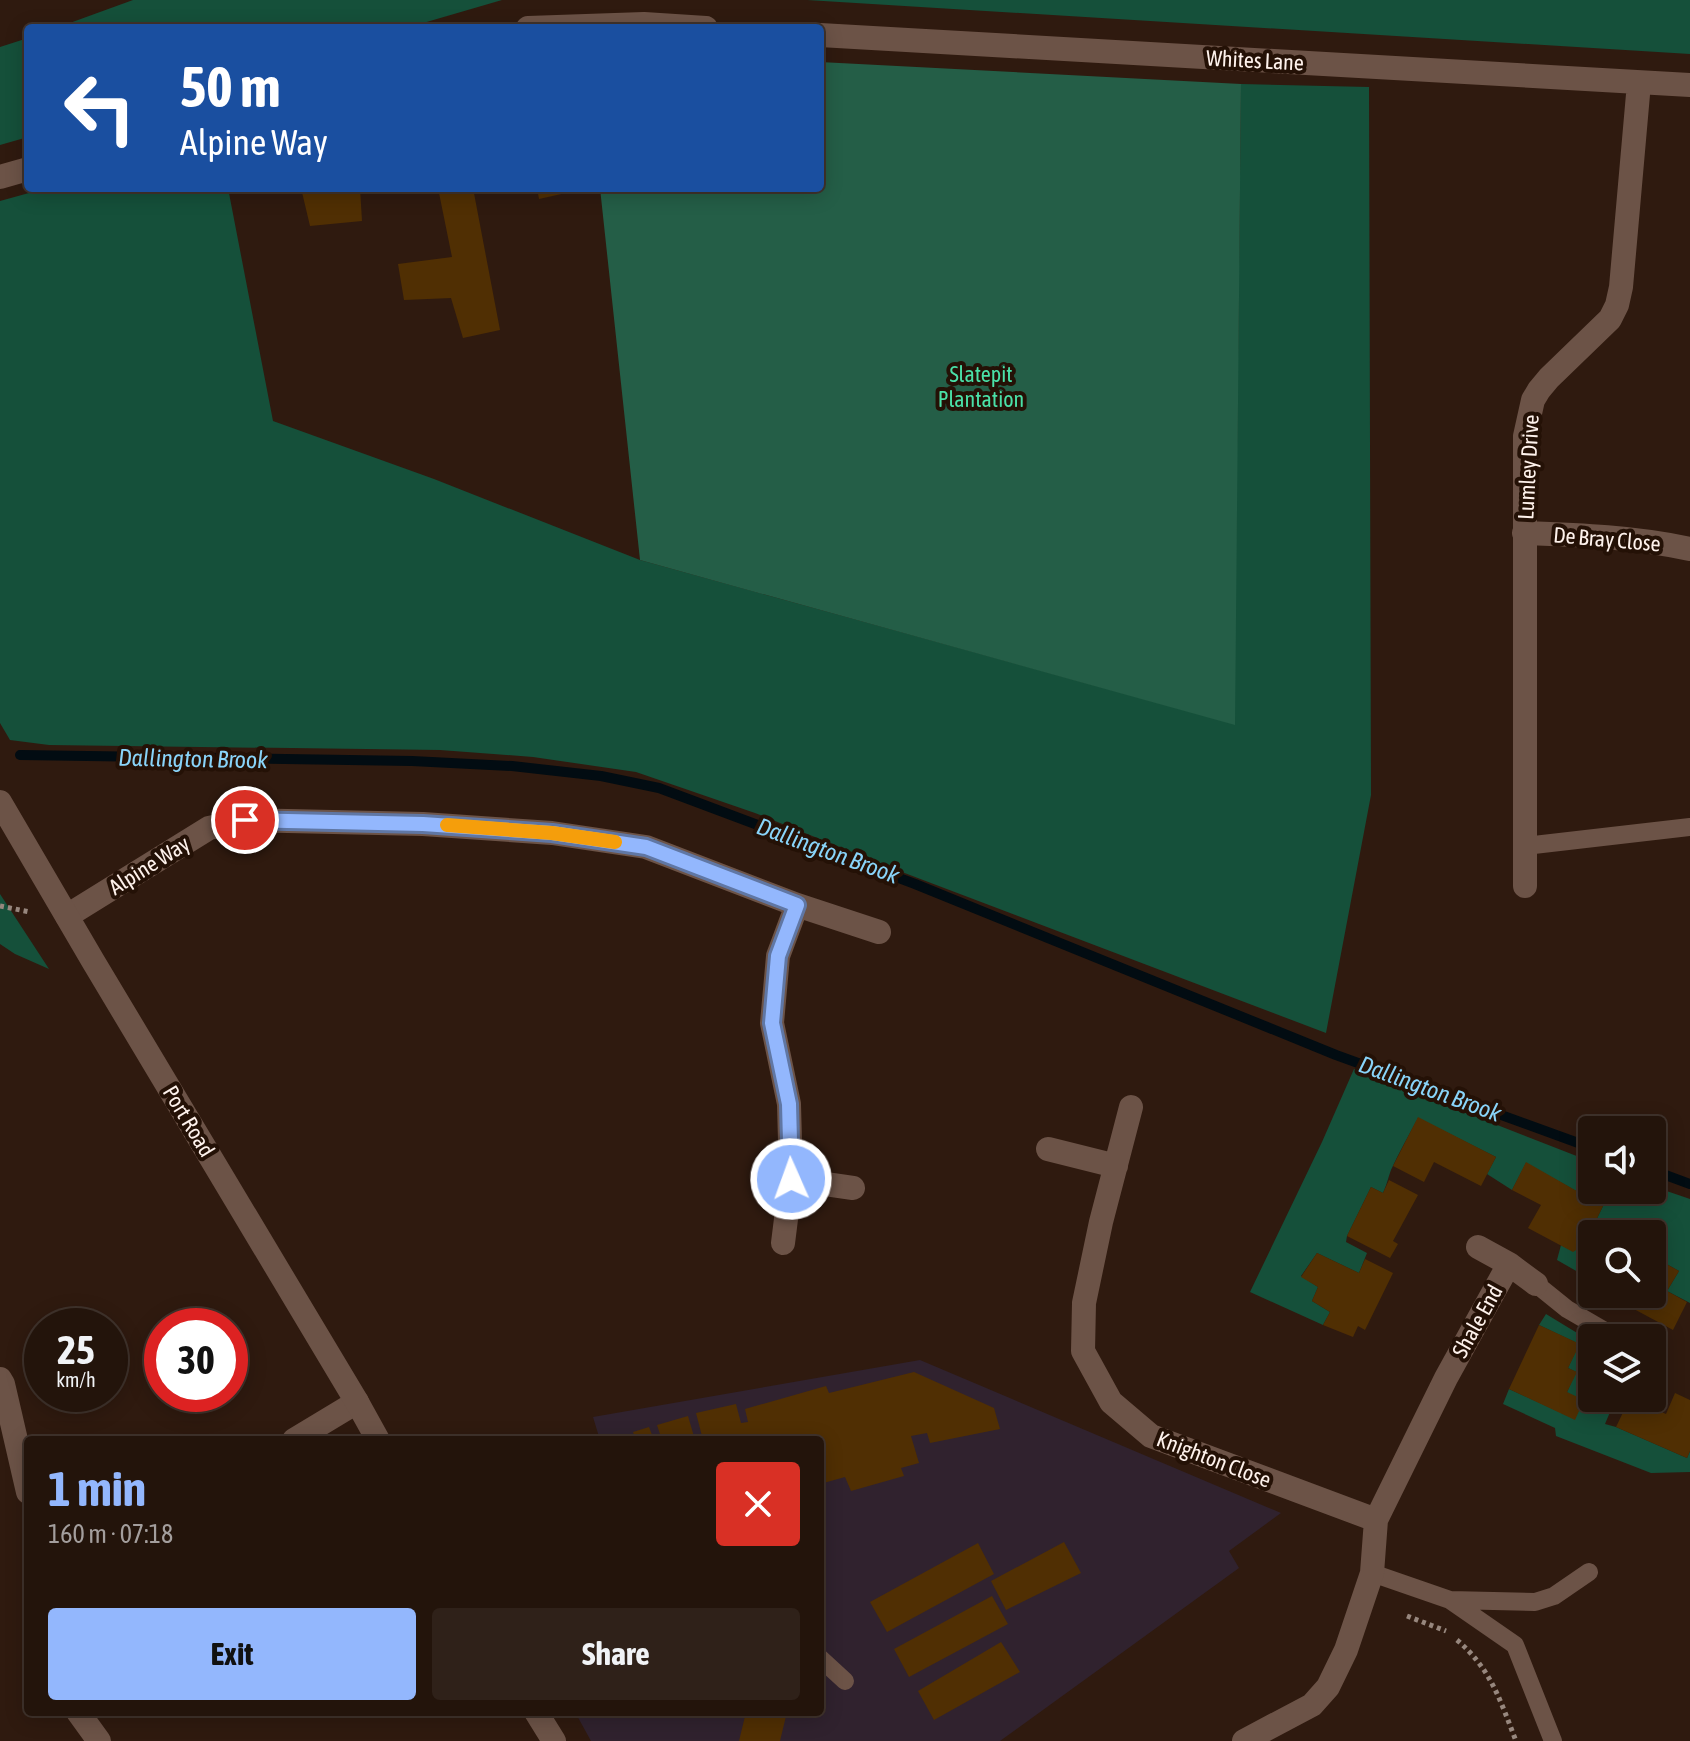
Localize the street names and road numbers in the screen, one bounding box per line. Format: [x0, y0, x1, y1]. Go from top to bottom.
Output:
street label: Whites Lane [1205, 44, 1305, 76]
street label: Lumley Drive [1512, 414, 1544, 520]
street label: De Bray Close [1552, 521, 1662, 557]
street label: Alpine Way [104, 830, 194, 900]
street label: Port Road [158, 1081, 220, 1161]
street label: Shale End [1446, 1280, 1508, 1362]
street label: Knighton Close [1153, 1425, 1275, 1493]

